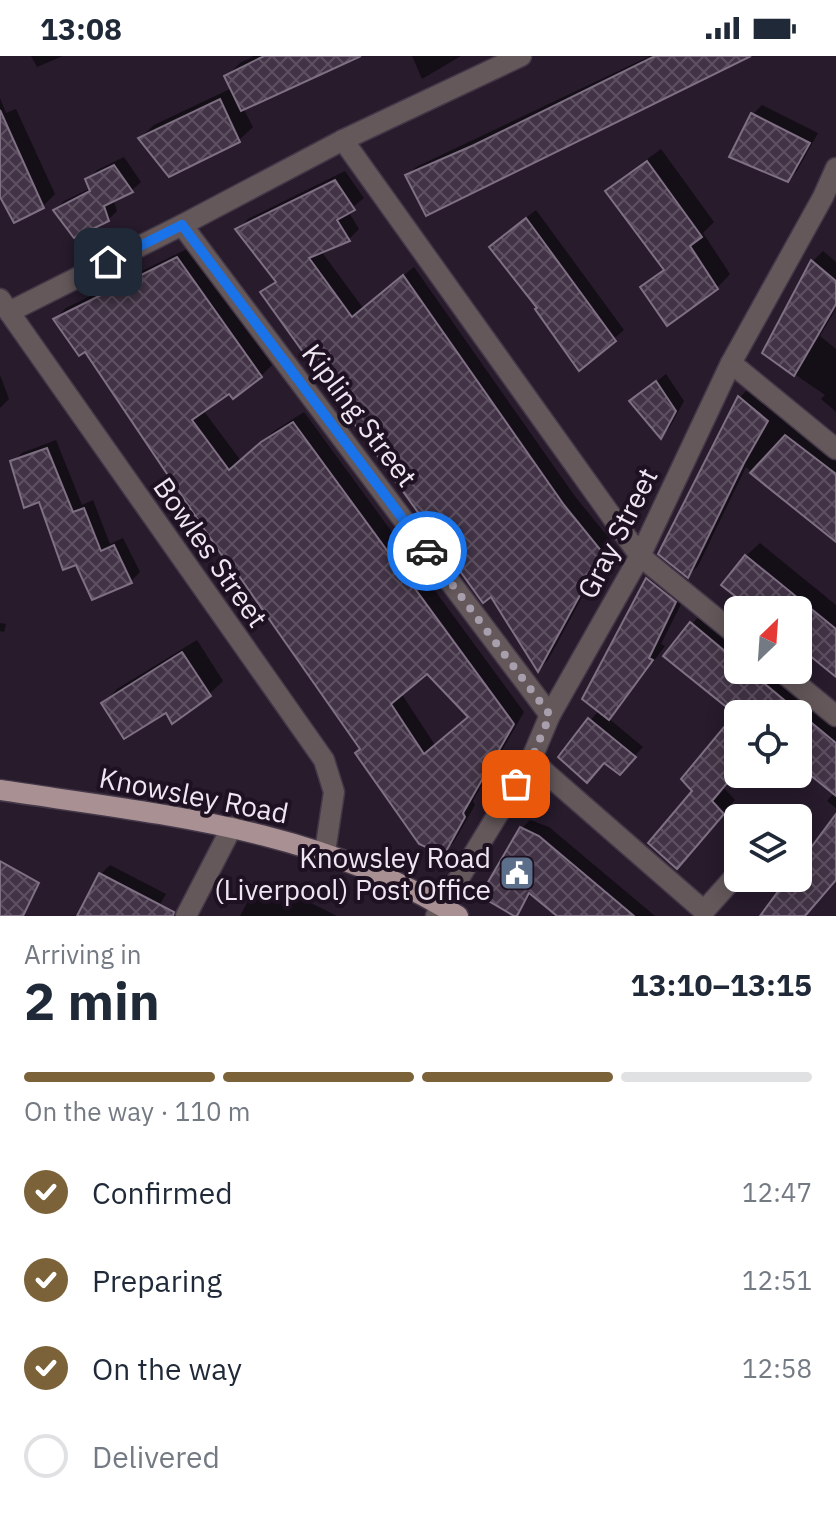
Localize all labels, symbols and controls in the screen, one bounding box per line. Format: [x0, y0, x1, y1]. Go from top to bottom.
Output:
text: 13:08 [40, 9, 122, 48]
pin [74, 228, 142, 296]
icon: home [86, 240, 130, 284]
street label: Kipling Street [294, 336, 426, 494]
street label: Gray Street [568, 461, 666, 605]
street label: Bowles Street [146, 470, 276, 634]
courier [387, 511, 467, 591]
icon: car [405, 529, 449, 573]
north arrow [724, 596, 812, 684]
map controls [724, 596, 812, 892]
button: locate [724, 700, 812, 788]
pin [482, 750, 550, 818]
street label: Knowsley Road [96, 759, 292, 831]
icon: bag [494, 762, 538, 806]
button: layers [724, 804, 812, 892]
place label: Knowsley Road (Liverpool) Post Office [214, 839, 491, 908]
public building icon: Knowsley Road (Liverpool) Post Office [498, 854, 536, 892]
text: Arriving in [24, 937, 141, 971]
text: 13:10–13:15 [631, 965, 812, 1004]
text: 2 min [24, 967, 160, 1034]
text: On the way · 110 m [24, 1094, 250, 1128]
icon: check [24, 1170, 68, 1214]
text: Confirmed [92, 1173, 233, 1212]
text: 12:47 [742, 1175, 812, 1209]
icon: check [24, 1258, 68, 1302]
text: Preparing [92, 1261, 222, 1300]
text: 12:51 [742, 1263, 812, 1297]
icon: check [24, 1346, 68, 1390]
text: On the way [92, 1349, 242, 1388]
text: 12:58 [742, 1351, 812, 1385]
text: Delivered [92, 1437, 220, 1476]

